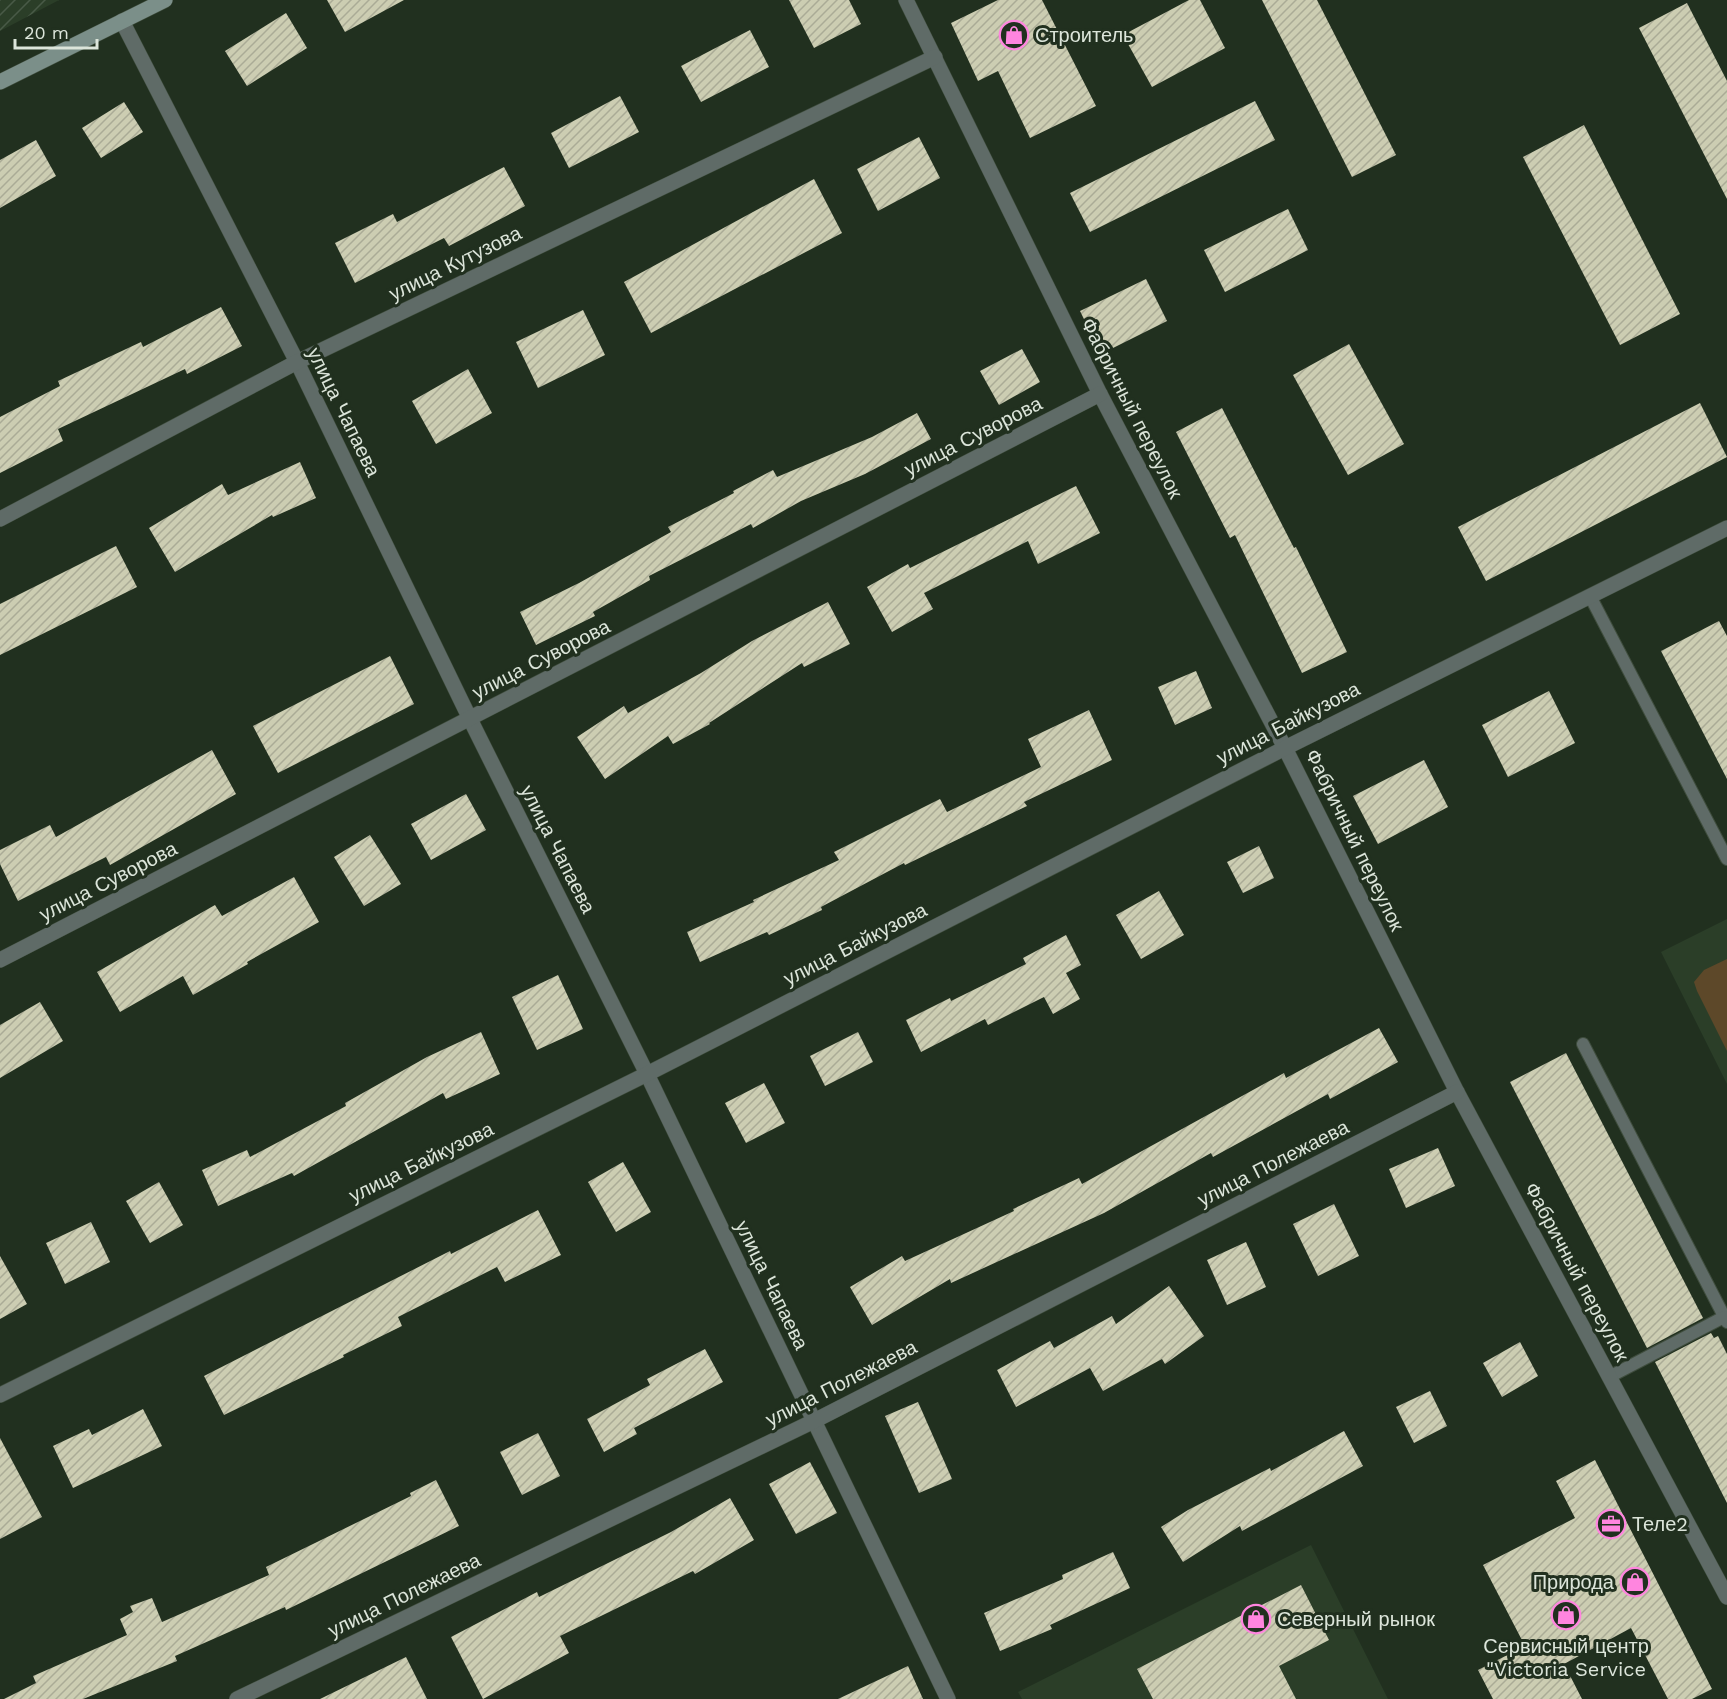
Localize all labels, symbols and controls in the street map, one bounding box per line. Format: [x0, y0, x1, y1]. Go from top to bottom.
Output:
scale bar [15, 12, 98, 50]
shop icon: Строитель [998, 19, 1030, 51]
text: 20 m [24, 22, 69, 43]
place label: Строитель [1035, 23, 1134, 47]
street label: улица Кутузова [385, 220, 526, 305]
street label: Фабричный переулок [1076, 314, 1188, 502]
street label: улица Чапаева [302, 343, 386, 481]
street label: улица Суворова [900, 391, 1047, 481]
street label: улица Суворова [468, 614, 615, 704]
street label: улица Байкузова [1212, 676, 1365, 770]
street label: Фабричный переулок [1301, 745, 1410, 935]
street label: улица Чапаева [515, 781, 601, 918]
street label: улица Суворова [35, 836, 182, 926]
street label: улица Байкузова [779, 897, 932, 991]
street label: улица Полежаева [1193, 1114, 1353, 1212]
street label: улица Байкузова [345, 1116, 498, 1207]
street label: Фабричный переулок [1520, 1178, 1634, 1366]
street label: улица Чапаева [730, 1216, 814, 1354]
street label: улица Полежаева [761, 1334, 921, 1432]
office icon: Теле2 [1595, 1508, 1627, 1540]
place label: Теле2 [1632, 1512, 1688, 1536]
street label: улица Полежаева [324, 1547, 485, 1642]
shop icon: Природа [1619, 1566, 1651, 1598]
place label: Природа [1533, 1570, 1615, 1594]
shop icon: Сервисный центр "Victoria Service [1550, 1599, 1582, 1631]
shop icon: Северный рынок [1240, 1603, 1272, 1635]
place label: Северный рынок [1277, 1607, 1435, 1631]
place label: Сервисный центр "Victoria Service [1483, 1634, 1649, 1681]

